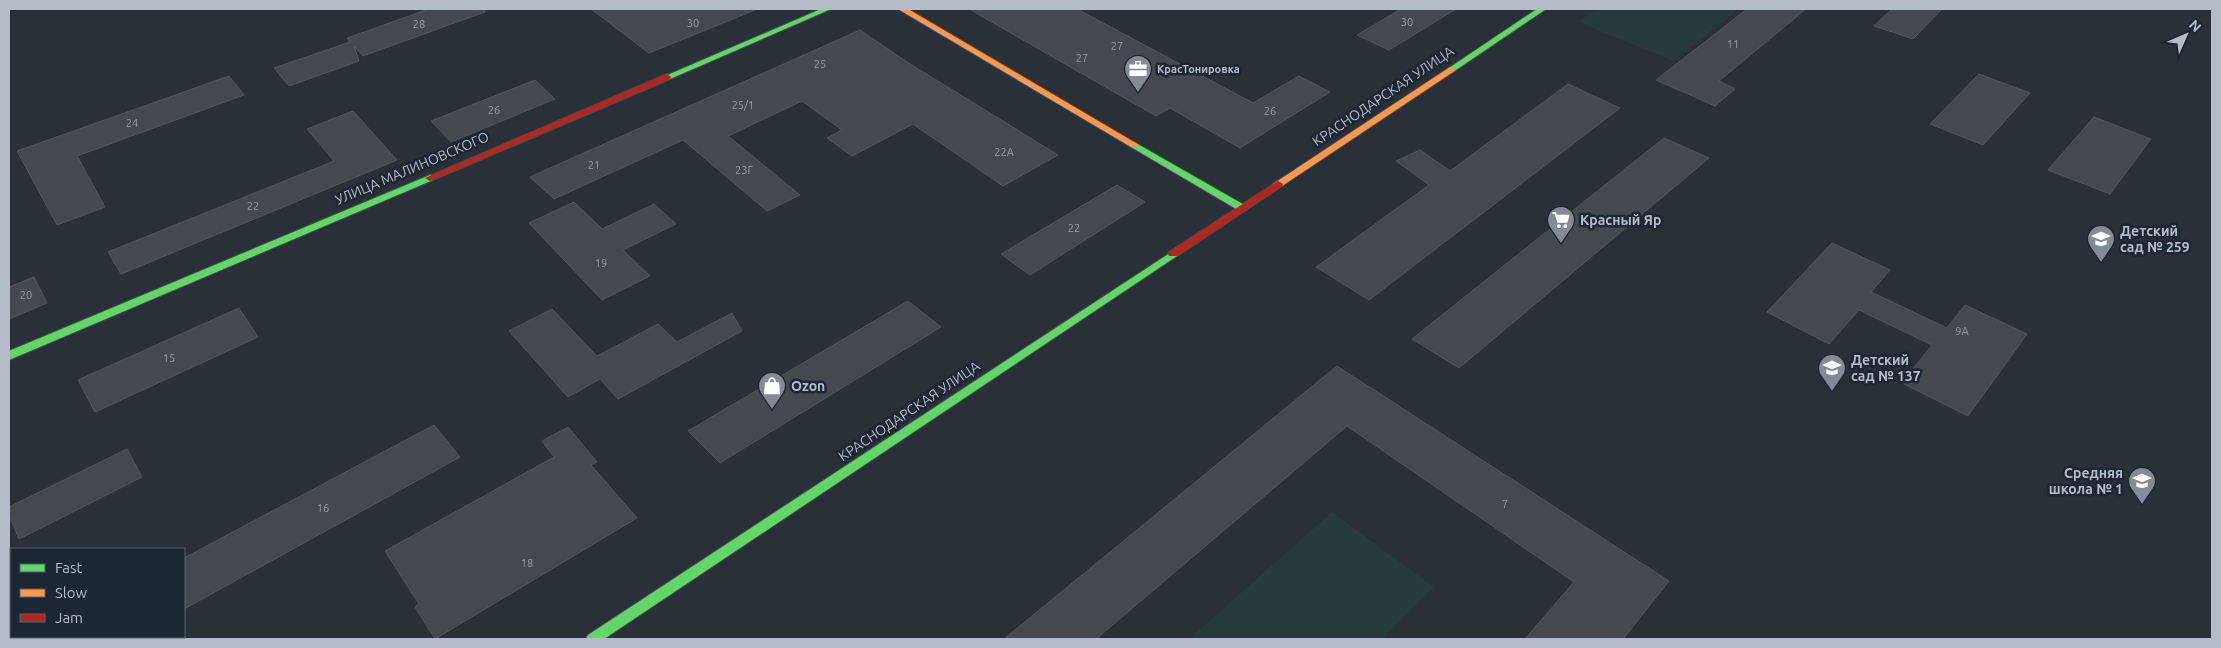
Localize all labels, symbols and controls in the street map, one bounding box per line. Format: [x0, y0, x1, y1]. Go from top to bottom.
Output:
north arrow [2161, 10, 2211, 60]
house number: 30 [1401, 16, 1413, 28]
text: N [2186, 16, 2205, 35]
house number: 30 [687, 17, 699, 29]
house number: 28 [413, 18, 425, 30]
house number: 11 [1727, 38, 1739, 50]
house number: 27 [1111, 40, 1123, 52]
street label: КРАСНОДАРСКАЯ УЛИЦА [1309, 43, 1457, 149]
house number: 27 [1076, 52, 1088, 64]
office icon: КрасТонировка [1123, 54, 1153, 93]
house number: 25 [814, 58, 826, 70]
place label: КрасТонировка [1157, 63, 1240, 75]
house number: 25/1 [732, 99, 754, 111]
house number: 26 [488, 104, 500, 116]
house number: 26 [1264, 105, 1276, 117]
house number: 24 [126, 117, 138, 129]
street label: УЛИЦА МАЛИНОВСКОГО [333, 128, 491, 208]
house number: 22А [994, 146, 1015, 158]
house number: 21 [588, 159, 600, 171]
house number: 23Г [735, 164, 753, 176]
house number: 22 [247, 200, 259, 212]
supermarket icon: Красный Яр [1546, 205, 1576, 244]
place label: Красный Яр [1580, 212, 1661, 228]
house number: 22 [1068, 222, 1080, 234]
place label: Детский сад № 259 [2120, 223, 2190, 255]
school or university icon: Детский сад № 259 [2086, 224, 2116, 263]
house number: 19 [595, 257, 607, 269]
house number: 20 [20, 289, 32, 301]
house number: 9А [1955, 325, 1970, 337]
house number: 15 [163, 352, 175, 364]
place label: Детский сад № 137 [1851, 352, 1921, 384]
school or university icon: Детский сад № 137 [1817, 353, 1847, 392]
street label: КРАСНОДАРСКАЯ УЛИЦА [835, 358, 983, 464]
shop icon: Ozon [757, 371, 787, 410]
place label: Ozon [791, 378, 825, 394]
place label: Средняя школа № 1 [2049, 465, 2123, 497]
school or university icon: Средняя школа № 1 [2127, 466, 2157, 505]
house number: 7 [1502, 498, 1508, 510]
house number: 16 [317, 502, 329, 514]
legend [10, 548, 185, 638]
house number: 18 [521, 557, 533, 569]
text: Fast [55, 559, 83, 576]
text: Slow [55, 584, 88, 601]
text: Jam [55, 609, 83, 626]

